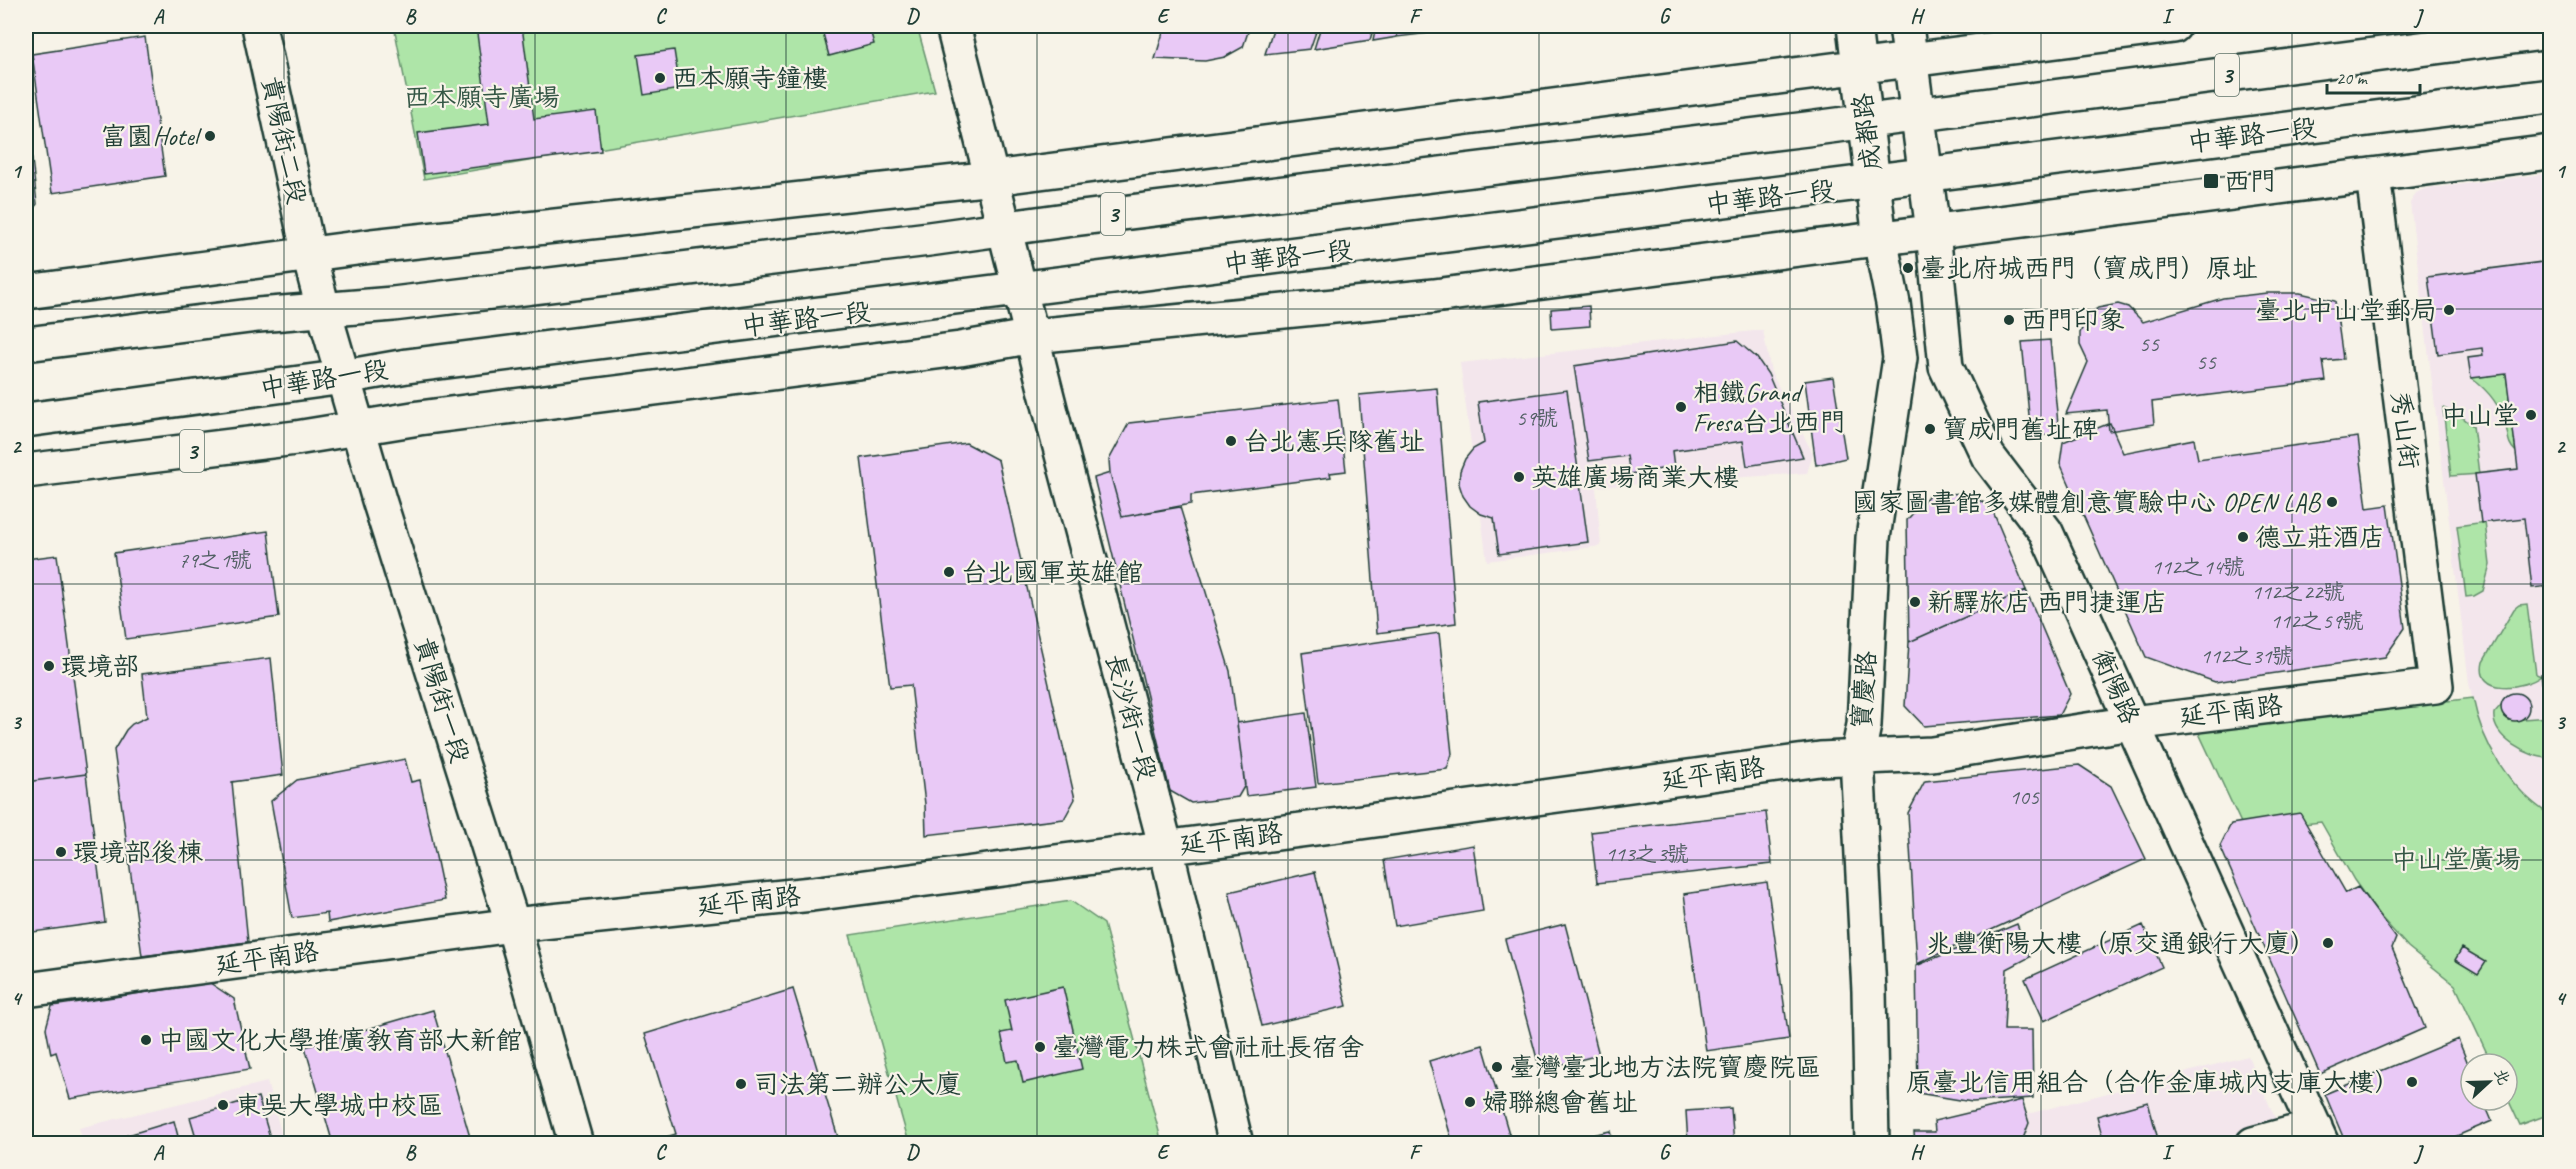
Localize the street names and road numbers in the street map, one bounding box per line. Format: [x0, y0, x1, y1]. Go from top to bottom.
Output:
road number: 3 [2215, 54, 2239, 96]
street label: 貴陽街二段 [254, 73, 314, 207]
street label: 成都路 [1846, 91, 1888, 173]
street label: 中華路一段 [2185, 111, 2319, 159]
street label: 中華路一段 [1703, 173, 1837, 221]
road number: 3 [1101, 193, 1125, 235]
street label: 中華路一段 [1221, 233, 1355, 281]
street label: 中華路一段 [739, 295, 873, 343]
street label: 中華路一段 [257, 353, 391, 405]
street label: 秀山街 [2384, 389, 2426, 471]
road number: 3 [180, 430, 204, 472]
street label: 貴陽街一段 [407, 633, 477, 767]
street label: 衡陽路 [2085, 645, 2147, 729]
street label: 長沙街一段 [1098, 650, 1164, 784]
street label: 寶慶路 [1845, 650, 1883, 730]
street label: 延平南路 [2177, 688, 2285, 734]
street label: 延平南路 [1659, 750, 1767, 798]
street label: 延平南路 [1177, 816, 1285, 862]
street label: 延平南路 [696, 879, 802, 923]
street label: 延平南路 [213, 934, 321, 982]

